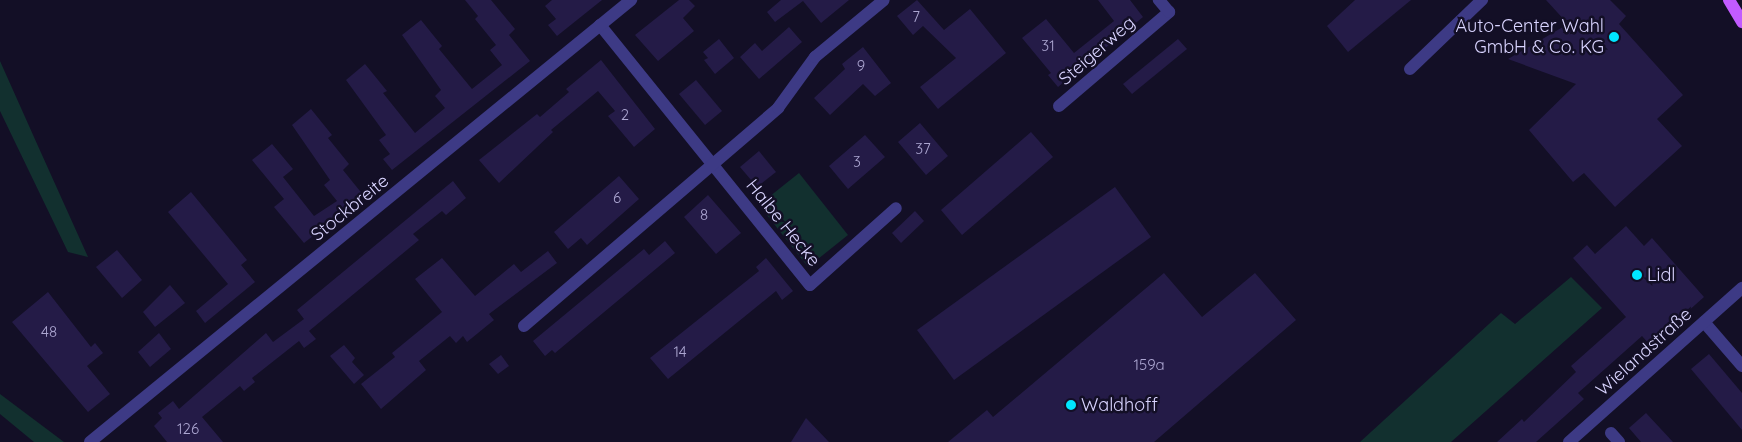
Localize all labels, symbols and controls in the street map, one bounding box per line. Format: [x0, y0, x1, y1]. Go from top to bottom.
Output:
house number: 7 [912, 8, 920, 26]
street label: Steigerweg [1054, 12, 1140, 90]
place label: Auto-Center Wahl GmbH & Co. KG [1456, 16, 1604, 58]
marker: Auto-Center Wahl GmbH & Co. KG [1608, 31, 1620, 43]
house number: 31 [1041, 37, 1055, 55]
house number: 9 [857, 57, 865, 75]
house number: 2 [621, 106, 629, 124]
house number: 37 [915, 140, 931, 158]
house number: 3 [853, 153, 861, 171]
street label: Stockbreite [307, 170, 393, 246]
street label: Halbe Hecke [741, 175, 825, 271]
house number: 6 [613, 189, 621, 207]
house number: 8 [700, 206, 708, 224]
place label: Lidl [1647, 264, 1675, 286]
marker: Lidl [1631, 269, 1643, 281]
street label: Wielandstraße [1592, 303, 1696, 401]
house number: 48 [41, 323, 57, 341]
house number: 14 [673, 343, 687, 361]
house number: 159a [1133, 356, 1165, 374]
place label: Waldhoff [1081, 394, 1158, 416]
marker: Waldhoff [1065, 399, 1077, 411]
house number: 126 [177, 420, 199, 438]

